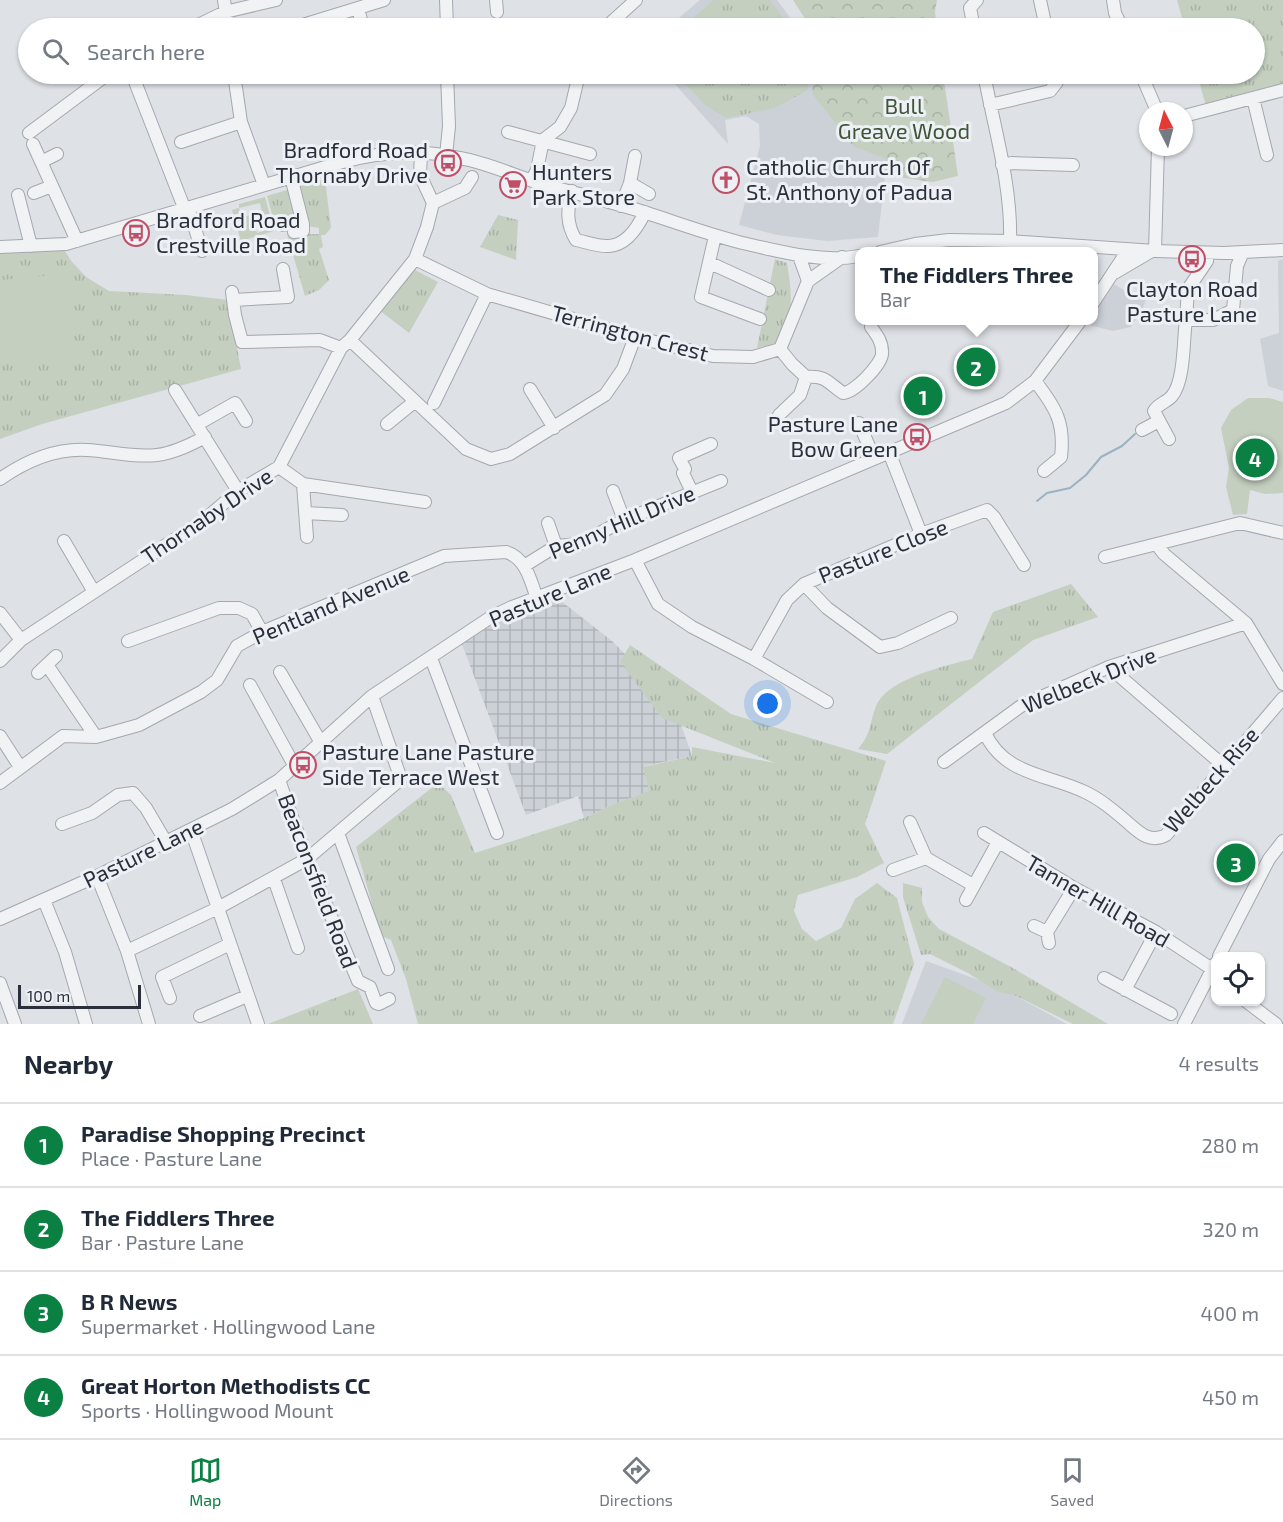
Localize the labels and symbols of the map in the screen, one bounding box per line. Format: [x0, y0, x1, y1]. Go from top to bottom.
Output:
park label: Bull Greave Wood [838, 92, 970, 143]
north arrow [1139, 102, 1193, 156]
place label: Bradford Road Thornaby Drive [276, 136, 428, 187]
bus stop icon: Bradford Road Thornaby Drive [433, 148, 463, 178]
place label: Catholic Church Of St. Anthony of Padua [746, 153, 953, 204]
place label: Hunters Park Store [532, 158, 635, 209]
church icon: Catholic Church Of St. Anthony of Padua [711, 165, 741, 195]
supermarket icon: Hunters Park Store [498, 170, 528, 200]
place label: Bradford Road Crestville Road [156, 206, 306, 257]
bus stop icon: Bradford Road Crestville Road [121, 218, 151, 248]
bus stop icon: Clayton Road Pasture Lane [1177, 244, 1207, 274]
place label: Clayton Road Pasture Lane [1126, 275, 1258, 326]
street label: Terrington Crest [549, 299, 712, 365]
pin: 2 [956, 344, 996, 389]
pin: 1 [904, 374, 942, 418]
place label: Pasture Lane Bow Green [768, 410, 898, 461]
bus stop icon: Pasture Lane Bow Green [902, 422, 932, 452]
pin: 4 [1236, 436, 1274, 480]
street label: Thornaby Drive [136, 462, 277, 569]
street label: Penny Hill Drive [545, 479, 699, 564]
street label: Pasture Close [814, 512, 951, 588]
street label: Pasture Lane [485, 557, 615, 632]
street label: Pentland Avenue [248, 559, 413, 649]
street label: Welbeck Drive [1018, 640, 1159, 718]
your location [753, 689, 782, 718]
street label: Welbeck Rise [1157, 721, 1263, 838]
place label: Pasture Lane Pasture Side Terrace West [322, 738, 535, 789]
bus stop icon: Pasture Lane Pasture Side Terrace West [288, 750, 318, 780]
street label: Beaconsfield Road [274, 790, 364, 971]
street label: Pasture Lane [78, 812, 207, 892]
pin: 3 [1216, 840, 1256, 886]
street label: Tanner Hill Road [1022, 848, 1175, 952]
scale bar [18, 982, 141, 1010]

